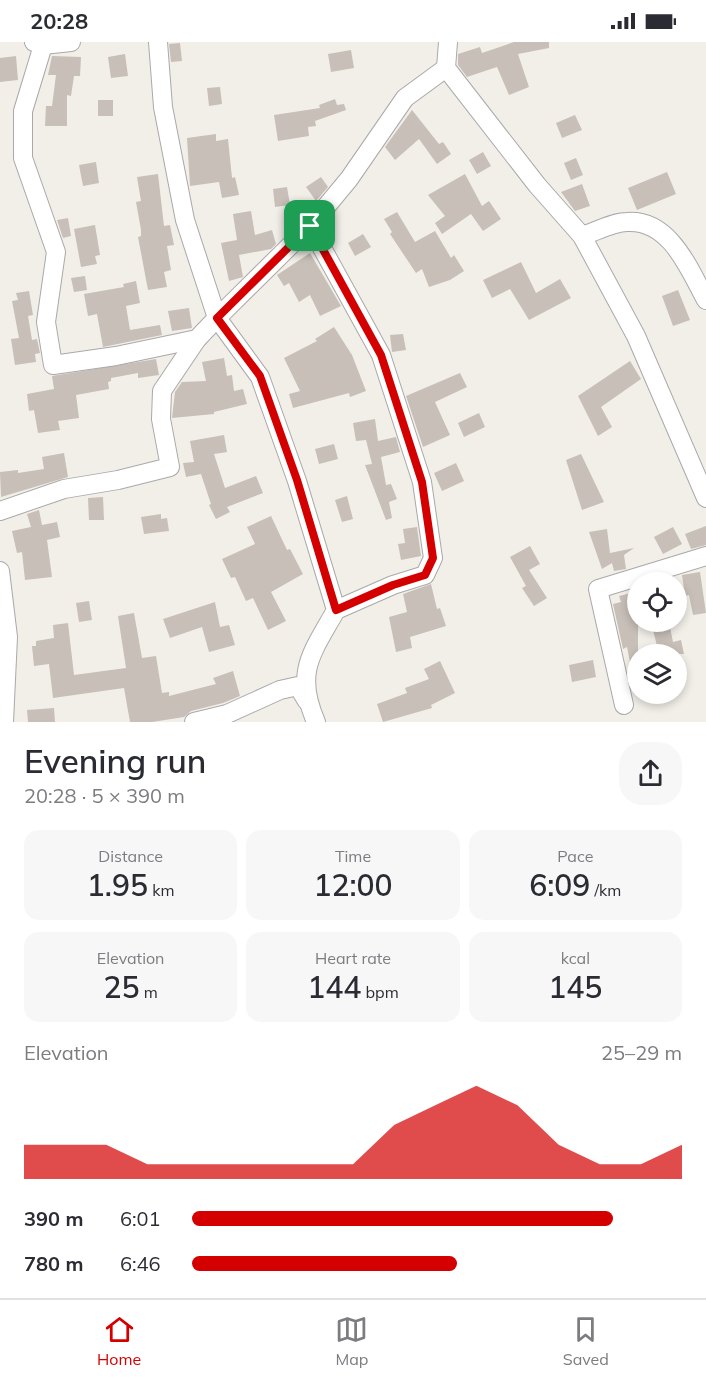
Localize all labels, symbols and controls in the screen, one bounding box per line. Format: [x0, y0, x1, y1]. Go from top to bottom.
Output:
text: 20:28 [30, 7, 88, 35]
pin [284, 200, 335, 251]
icon: arrive [293, 209, 326, 242]
map controls [627, 572, 687, 704]
button: locate [627, 572, 687, 632]
button: layers [627, 644, 687, 704]
text: Evening run [24, 740, 206, 781]
button: share [619, 742, 682, 805]
text: 20:28 · 5 × 390 m [24, 783, 185, 808]
text: Distance [98, 846, 163, 866]
text: Time [335, 846, 371, 866]
text: Pace [557, 846, 593, 866]
text: 1.95 [87, 866, 148, 904]
text: 12:00 [313, 866, 393, 904]
text: 6:09 [529, 866, 590, 904]
text: km [148, 880, 174, 900]
text: /km [590, 880, 621, 900]
text: Elevation [97, 948, 165, 968]
text: Heart rate [315, 948, 391, 968]
text: kcal [561, 948, 590, 968]
text: 25 [104, 968, 140, 1006]
text: 144 [307, 968, 361, 1006]
text: 145 [548, 968, 602, 1006]
text: m [140, 982, 158, 1002]
text: bpm [361, 982, 399, 1002]
text: Elevation [24, 1040, 109, 1065]
text: 25–29 m [601, 1040, 682, 1065]
text: 390 m [24, 1206, 83, 1231]
text: 6:01 [120, 1206, 161, 1231]
text: 780 m [24, 1251, 83, 1276]
text: 6:46 [120, 1251, 161, 1276]
tab: Home [97, 1313, 141, 1369]
tab: Map [335, 1313, 368, 1369]
tab: Saved [563, 1313, 609, 1369]

